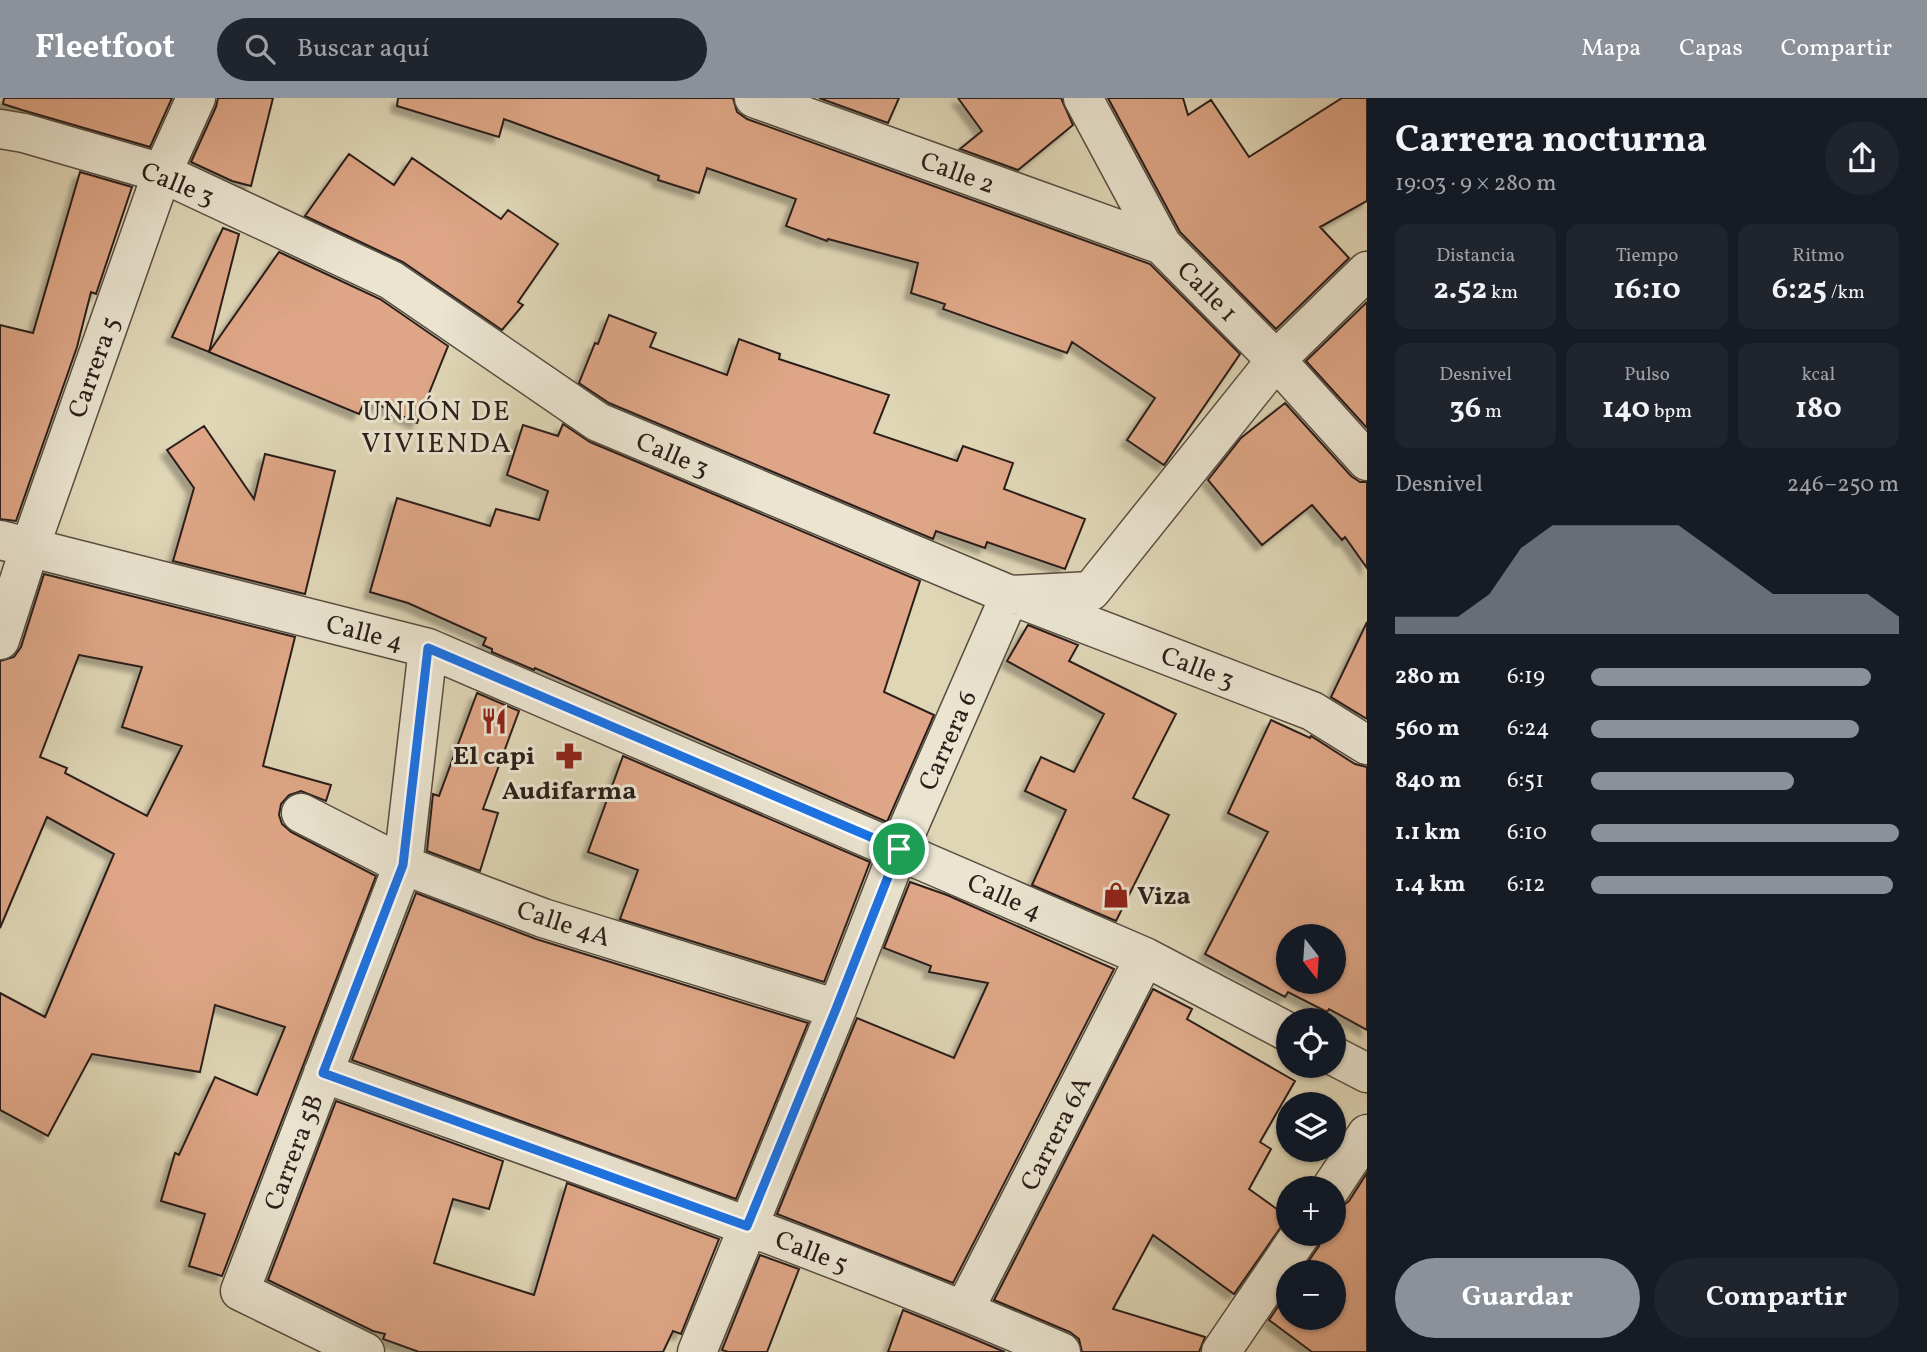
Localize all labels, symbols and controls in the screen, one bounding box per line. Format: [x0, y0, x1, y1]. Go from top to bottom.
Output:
search box [217, 18, 707, 81]
text: Fleetfoot [35, 26, 175, 72]
icon: search [241, 30, 279, 68]
text: Buscar aquí [297, 31, 429, 67]
text: Mapa [1581, 32, 1641, 66]
text: Capas [1679, 32, 1743, 66]
text: Compartir [1781, 32, 1892, 66]
text: Carrera nocturna [1395, 115, 1707, 168]
button: share [1825, 121, 1899, 195]
street label: Calle 2 [915, 144, 1000, 204]
street label: Calle 3 [135, 154, 219, 216]
text: 19:03 · 9 × 280 m [1395, 168, 1557, 200]
text: Distancia [1436, 243, 1515, 269]
text: Tiempo [1616, 243, 1678, 269]
text: Ritmo [1792, 243, 1844, 269]
street label: Calle 1 [1168, 254, 1245, 331]
text: 2.52 [1433, 269, 1487, 311]
text: 16:10 [1613, 269, 1681, 311]
text: 6:25 [1772, 269, 1827, 311]
text: km [1487, 280, 1518, 306]
text: /km [1827, 280, 1865, 306]
street label: Carrera 5 [60, 312, 130, 423]
text: Desnivel [1439, 362, 1512, 388]
text: Pulso [1624, 362, 1670, 388]
text: kcal [1801, 362, 1835, 388]
text: 36 [1449, 388, 1481, 430]
text: 140 [1602, 388, 1650, 430]
text: 180 [1795, 388, 1842, 430]
district label: UNIÓN DE VIVIENDA [361, 393, 513, 464]
text: m [1481, 399, 1502, 425]
text: bpm [1650, 399, 1692, 425]
street label: Calle 3 [630, 424, 714, 487]
text: Desnivel [1395, 469, 1483, 501]
text: 246–250 m [1787, 469, 1899, 501]
street label: Calle 4 [322, 607, 407, 661]
street label: Calle 3 [1155, 638, 1239, 699]
text: 280 m [1395, 661, 1461, 693]
text: 6:19 [1507, 661, 1545, 693]
street label: Carrera 6 [911, 685, 987, 797]
restaurant icon: El capi [479, 706, 509, 736]
text: 560 m [1395, 713, 1460, 745]
text: 6:24 [1507, 713, 1549, 745]
place label: El capi [453, 739, 535, 775]
pharmacy icon: Audifarma [554, 741, 584, 771]
text: 840 m [1395, 765, 1461, 797]
text: 6:51 [1507, 765, 1544, 797]
place label: Audifarma [502, 774, 636, 810]
text: 1.1 km [1395, 817, 1461, 849]
text: 6:10 [1507, 817, 1547, 849]
pin [869, 819, 929, 879]
icon: arrive [880, 830, 918, 868]
street label: Calle 4 [961, 865, 1047, 930]
text: 1.4 km [1395, 869, 1466, 901]
text: 6:12 [1507, 869, 1545, 901]
place label: Viza [1137, 879, 1191, 915]
shop icon: Viza [1101, 880, 1131, 910]
street label: Calle 4A [512, 893, 615, 957]
north arrow [1276, 924, 1346, 994]
map controls [1276, 924, 1346, 1330]
button: locate [1276, 1008, 1346, 1078]
street label: Carrera 6A [1012, 1070, 1101, 1198]
street label: Carrera 5B [256, 1089, 333, 1216]
button: layers [1276, 1092, 1346, 1162]
button: + [1276, 1176, 1346, 1246]
street label: Calle 5 [770, 1223, 853, 1283]
button: Guardar [1395, 1258, 1640, 1338]
button: Compartir [1654, 1258, 1899, 1338]
button: − [1276, 1260, 1346, 1330]

